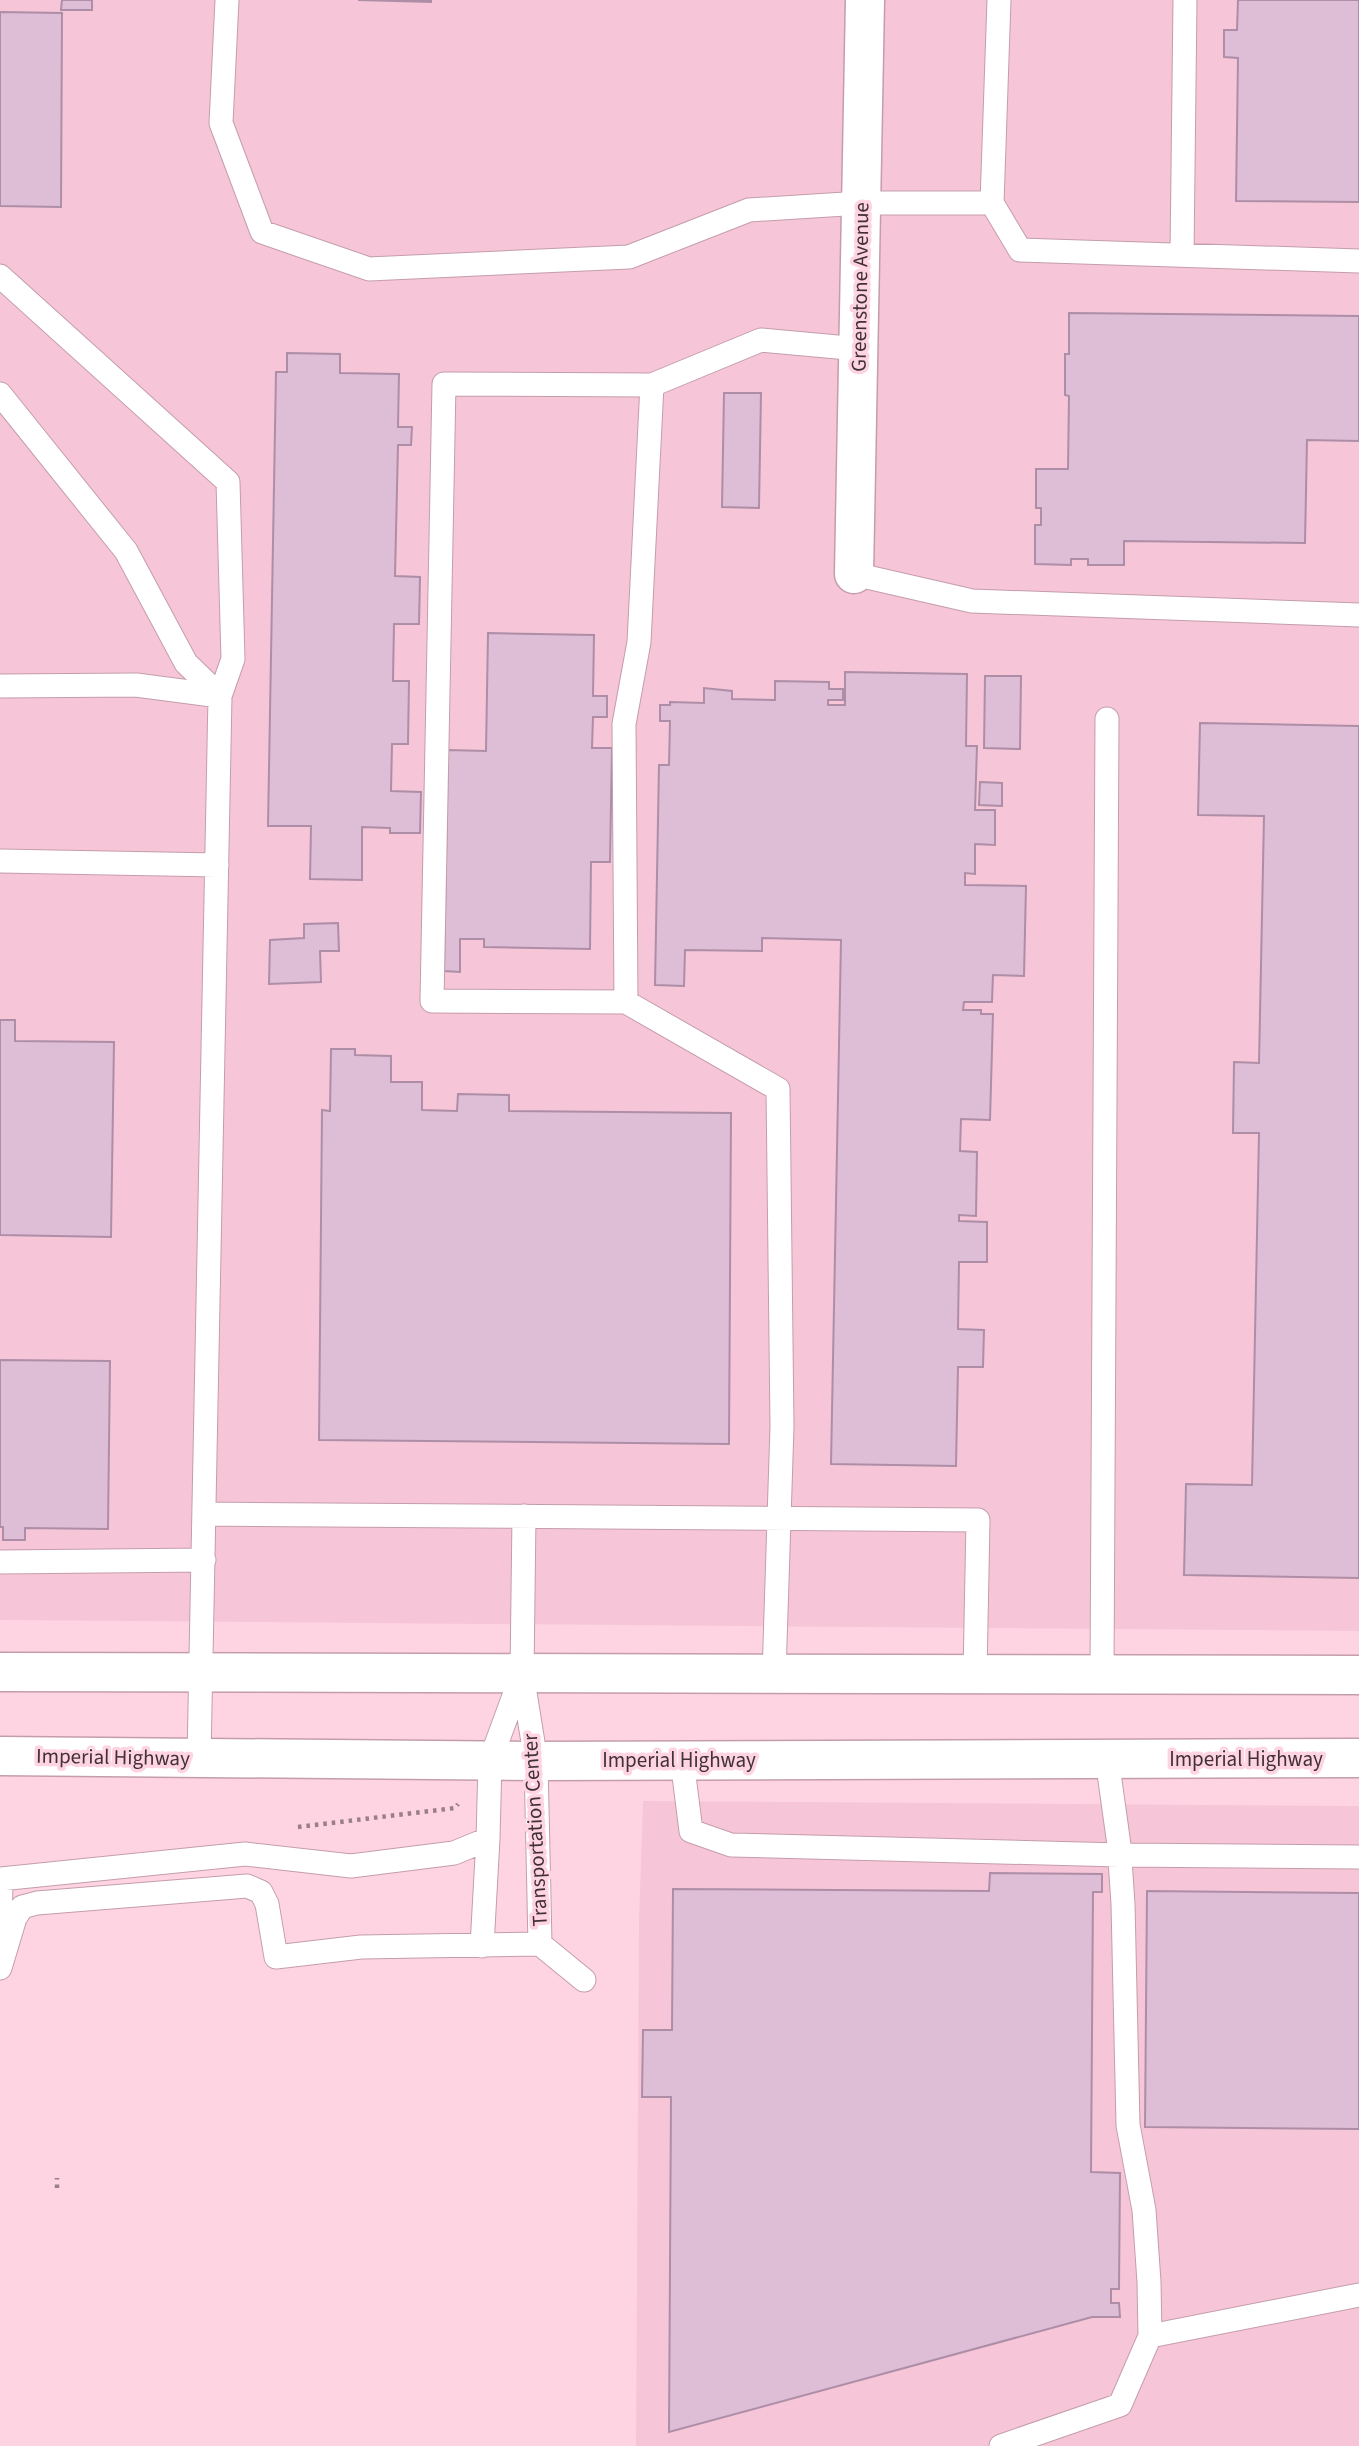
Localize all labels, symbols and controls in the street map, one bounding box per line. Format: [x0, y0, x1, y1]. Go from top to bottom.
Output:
street label: Greenstone Avenue [844, 202, 876, 372]
street label: Transportation Center [515, 1732, 555, 1927]
street label: Imperial Highway [36, 1741, 190, 1773]
street label: Imperial Highway [1169, 1744, 1323, 1774]
street label: Imperial Highway [602, 1745, 756, 1775]

